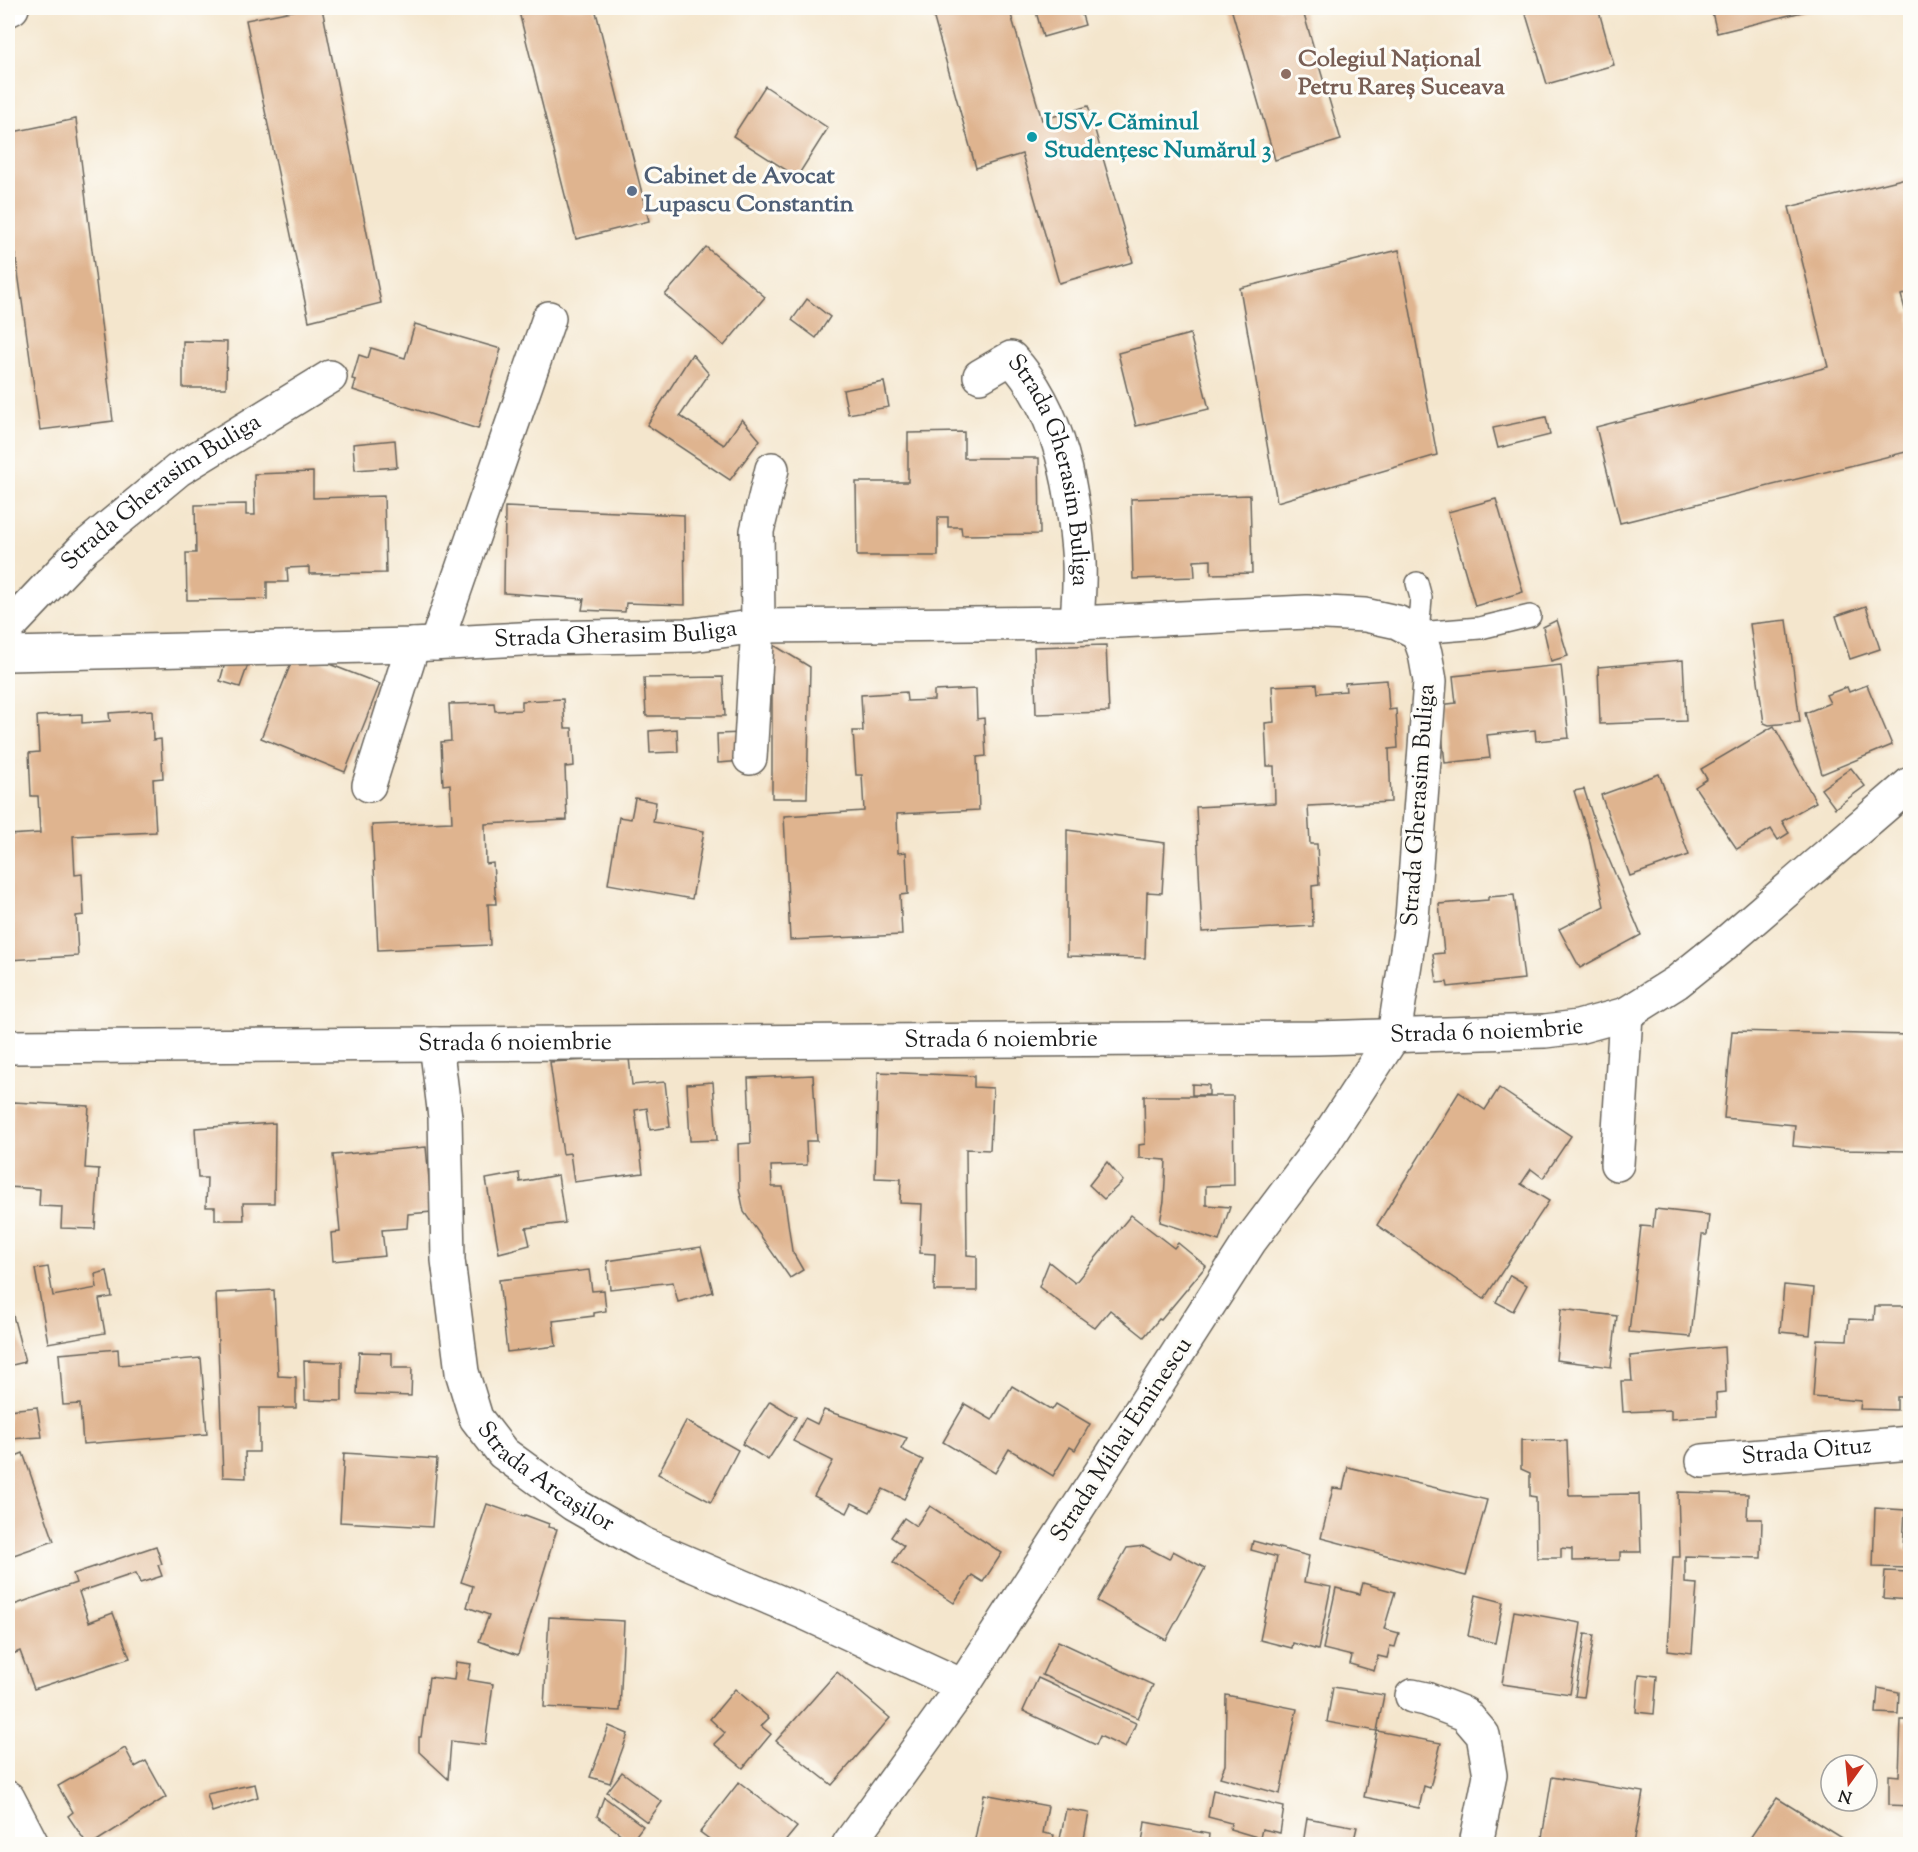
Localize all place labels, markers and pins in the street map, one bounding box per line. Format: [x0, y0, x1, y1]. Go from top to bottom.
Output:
place label: Colegiul Național Petru Rareș Suceava [1298, 43, 1506, 105]
marker: Colegiul Național Petru Rareș Suceava [1279, 67, 1293, 81]
place label: USV- Căminul Studențesc Numărul 3 [1044, 106, 1272, 168]
marker: USV- Căminul Studențesc Numărul 3 [1025, 130, 1039, 144]
place label: Cabinet de Avocat Lupascu Constantin [644, 160, 855, 222]
marker: Cabinet de Avocat Lupascu Constantin [625, 184, 639, 198]

